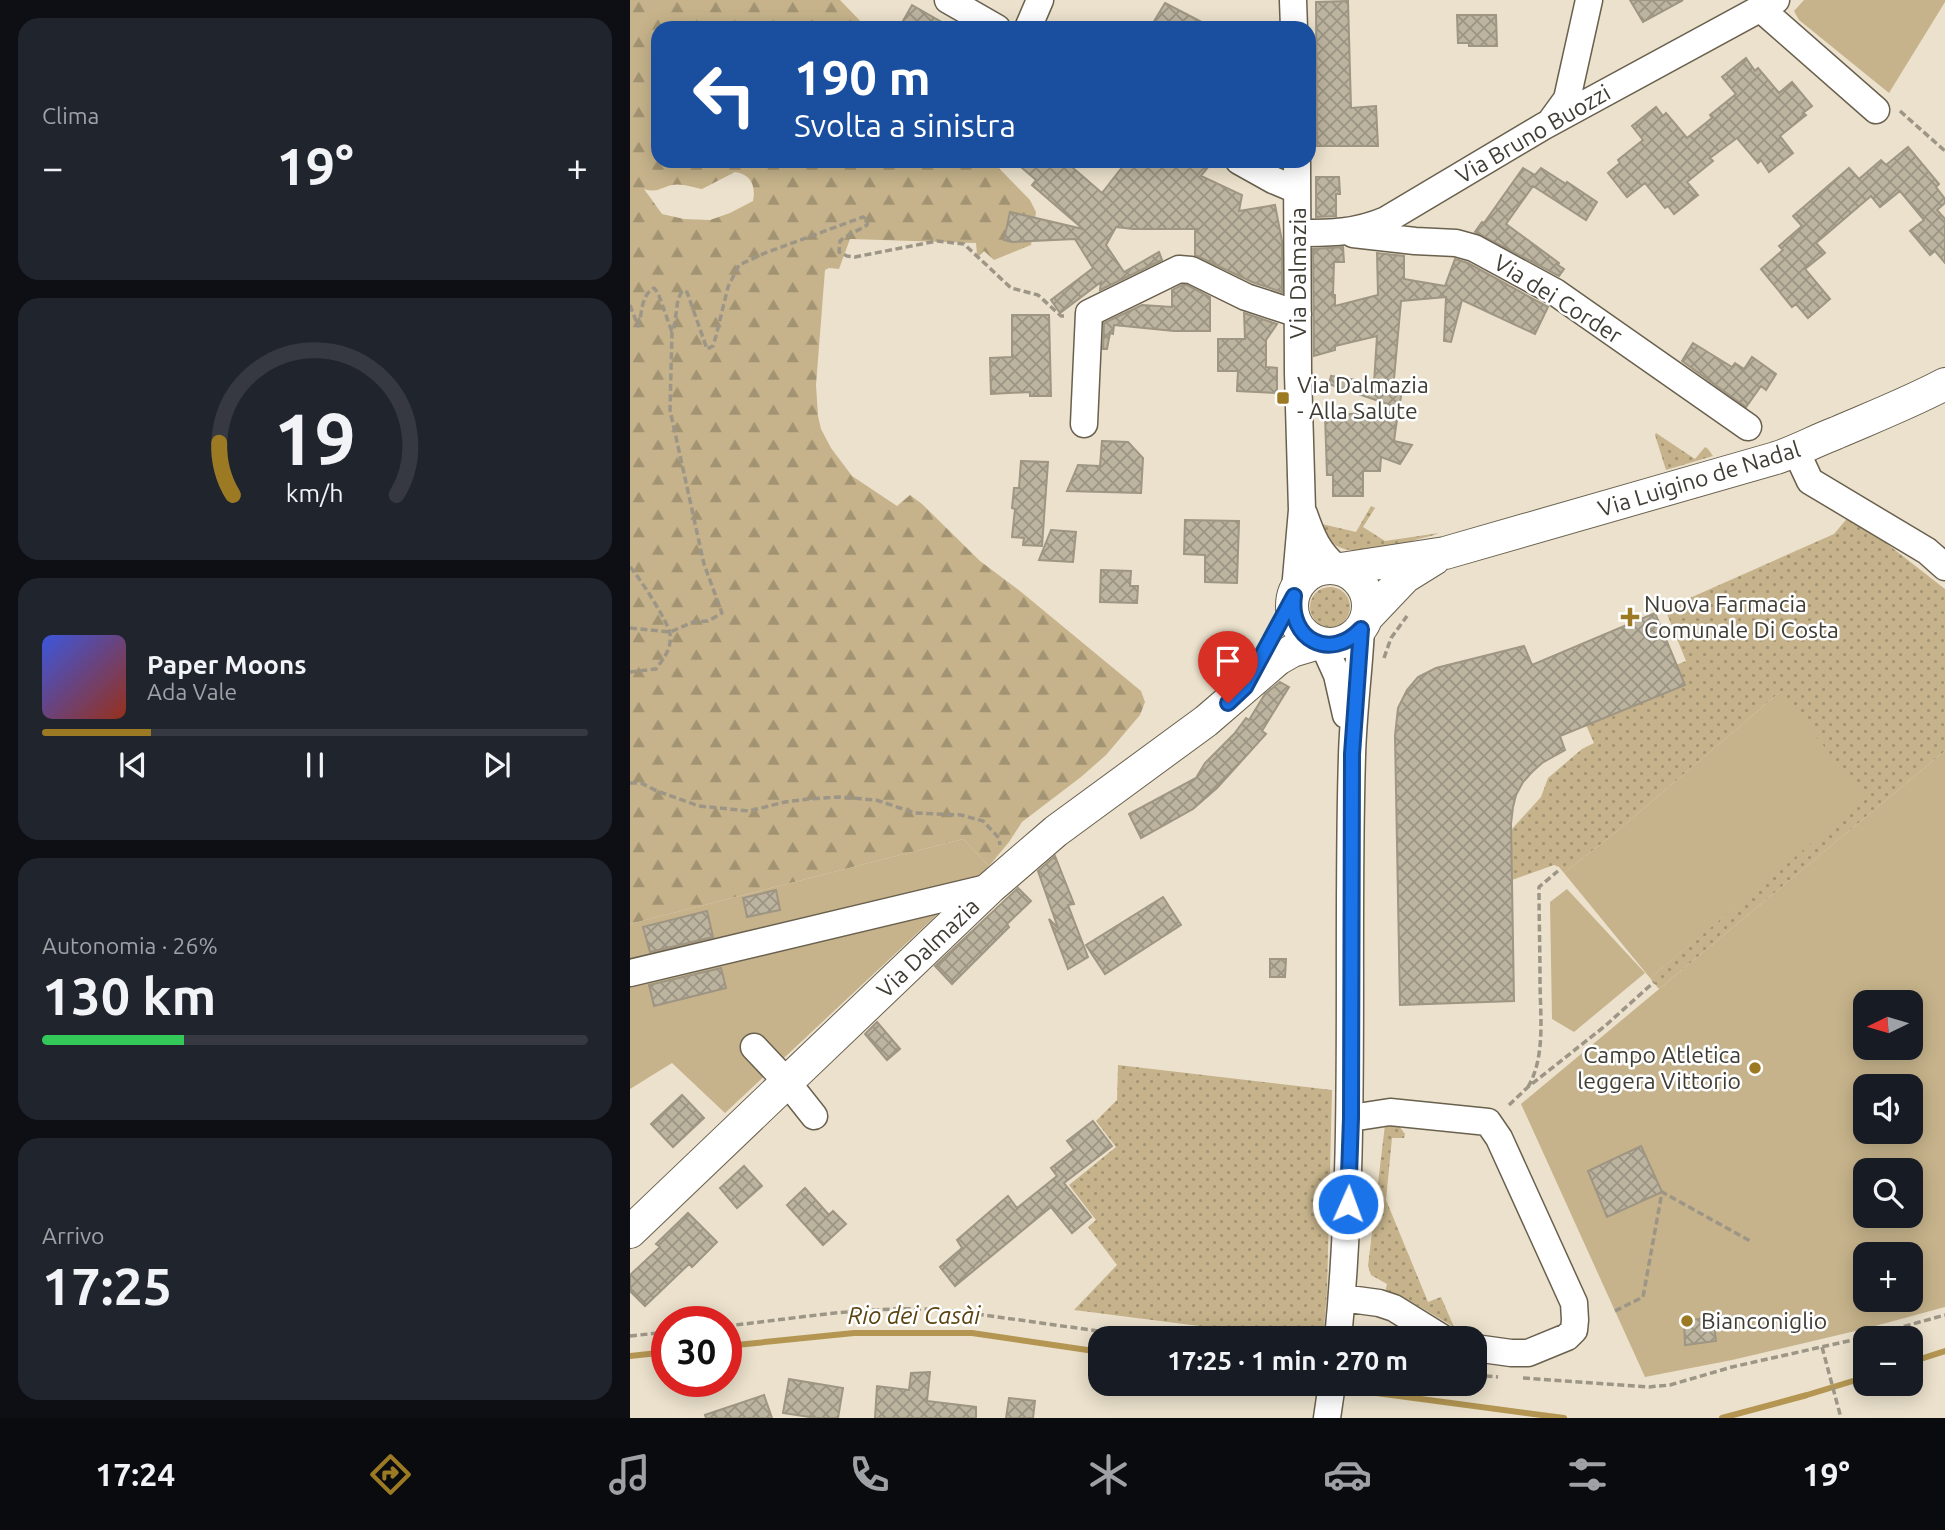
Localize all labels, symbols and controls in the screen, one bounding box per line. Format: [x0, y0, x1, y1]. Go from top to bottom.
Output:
icon: left [679, 49, 770, 140]
text: 190 m [794, 49, 931, 104]
street label: Via Bruno Buozzi [1451, 79, 1614, 188]
text: Clima [42, 103, 99, 128]
text: Svolta a sinistra [794, 107, 1016, 143]
text: 19° [276, 137, 354, 195]
text: − [42, 146, 63, 188]
text: + [567, 146, 588, 188]
street label: Via Dalmazia [1285, 207, 1310, 339]
street label: Via dei Corder [1490, 249, 1627, 348]
place label: Via Dalmazia - Alla Salute [1297, 372, 1429, 423]
marker: Via Dalmazia - Alla Salute [1275, 390, 1291, 406]
text: 19 [274, 397, 356, 479]
street label: Via Luigino de Nadal [1595, 436, 1803, 521]
text: km/h [286, 479, 344, 507]
place label: Nuova Farmacia Comunale Di Costa [1644, 591, 1839, 642]
marker: Nuova Farmacia Comunale Di Costa [1622, 609, 1638, 625]
pin [1198, 631, 1258, 703]
icon: arrive [1209, 642, 1247, 680]
text: Paper Moons [147, 650, 306, 679]
text: Ada Vale [147, 679, 237, 704]
icon: previous [114, 746, 152, 784]
icon: pause [296, 746, 334, 784]
icon: next [478, 746, 516, 784]
street label: Via Dalmazia [872, 893, 984, 1002]
text: Autonomia · 26% [42, 933, 218, 958]
text: 130 km [42, 967, 216, 1025]
north arrow [1853, 990, 1923, 1060]
map controls [1853, 990, 1923, 1396]
place label: Campo Atletica leggera Vittorio [1577, 1042, 1741, 1093]
marker: Campo Atletica leggera Vittorio [1747, 1060, 1763, 1076]
button: sound [1853, 1074, 1923, 1144]
button: search [1853, 1158, 1923, 1228]
position arrow [1311, 1167, 1385, 1241]
text: Arrivo [42, 1223, 105, 1248]
button: + [1853, 1242, 1923, 1312]
text: 17:25 [42, 1257, 172, 1315]
water label: Rio dei Casài [848, 1302, 981, 1329]
speed limit sign: 30 [651, 1306, 742, 1397]
place label: Bianconiglio [1701, 1308, 1827, 1333]
marker: Bianconiglio [1679, 1313, 1695, 1329]
button: − [1853, 1326, 1923, 1396]
text: 17:25 · 1 min · 270 m [1167, 1346, 1408, 1375]
icon: directions [366, 1450, 415, 1499]
icon: music [605, 1450, 654, 1499]
icon: phone [845, 1450, 894, 1499]
icon: climate [1084, 1450, 1133, 1499]
icon: car [1323, 1450, 1372, 1499]
icon: filters [1563, 1450, 1612, 1499]
text: 17:24 [95, 1456, 175, 1492]
text: 19° [1802, 1456, 1850, 1492]

